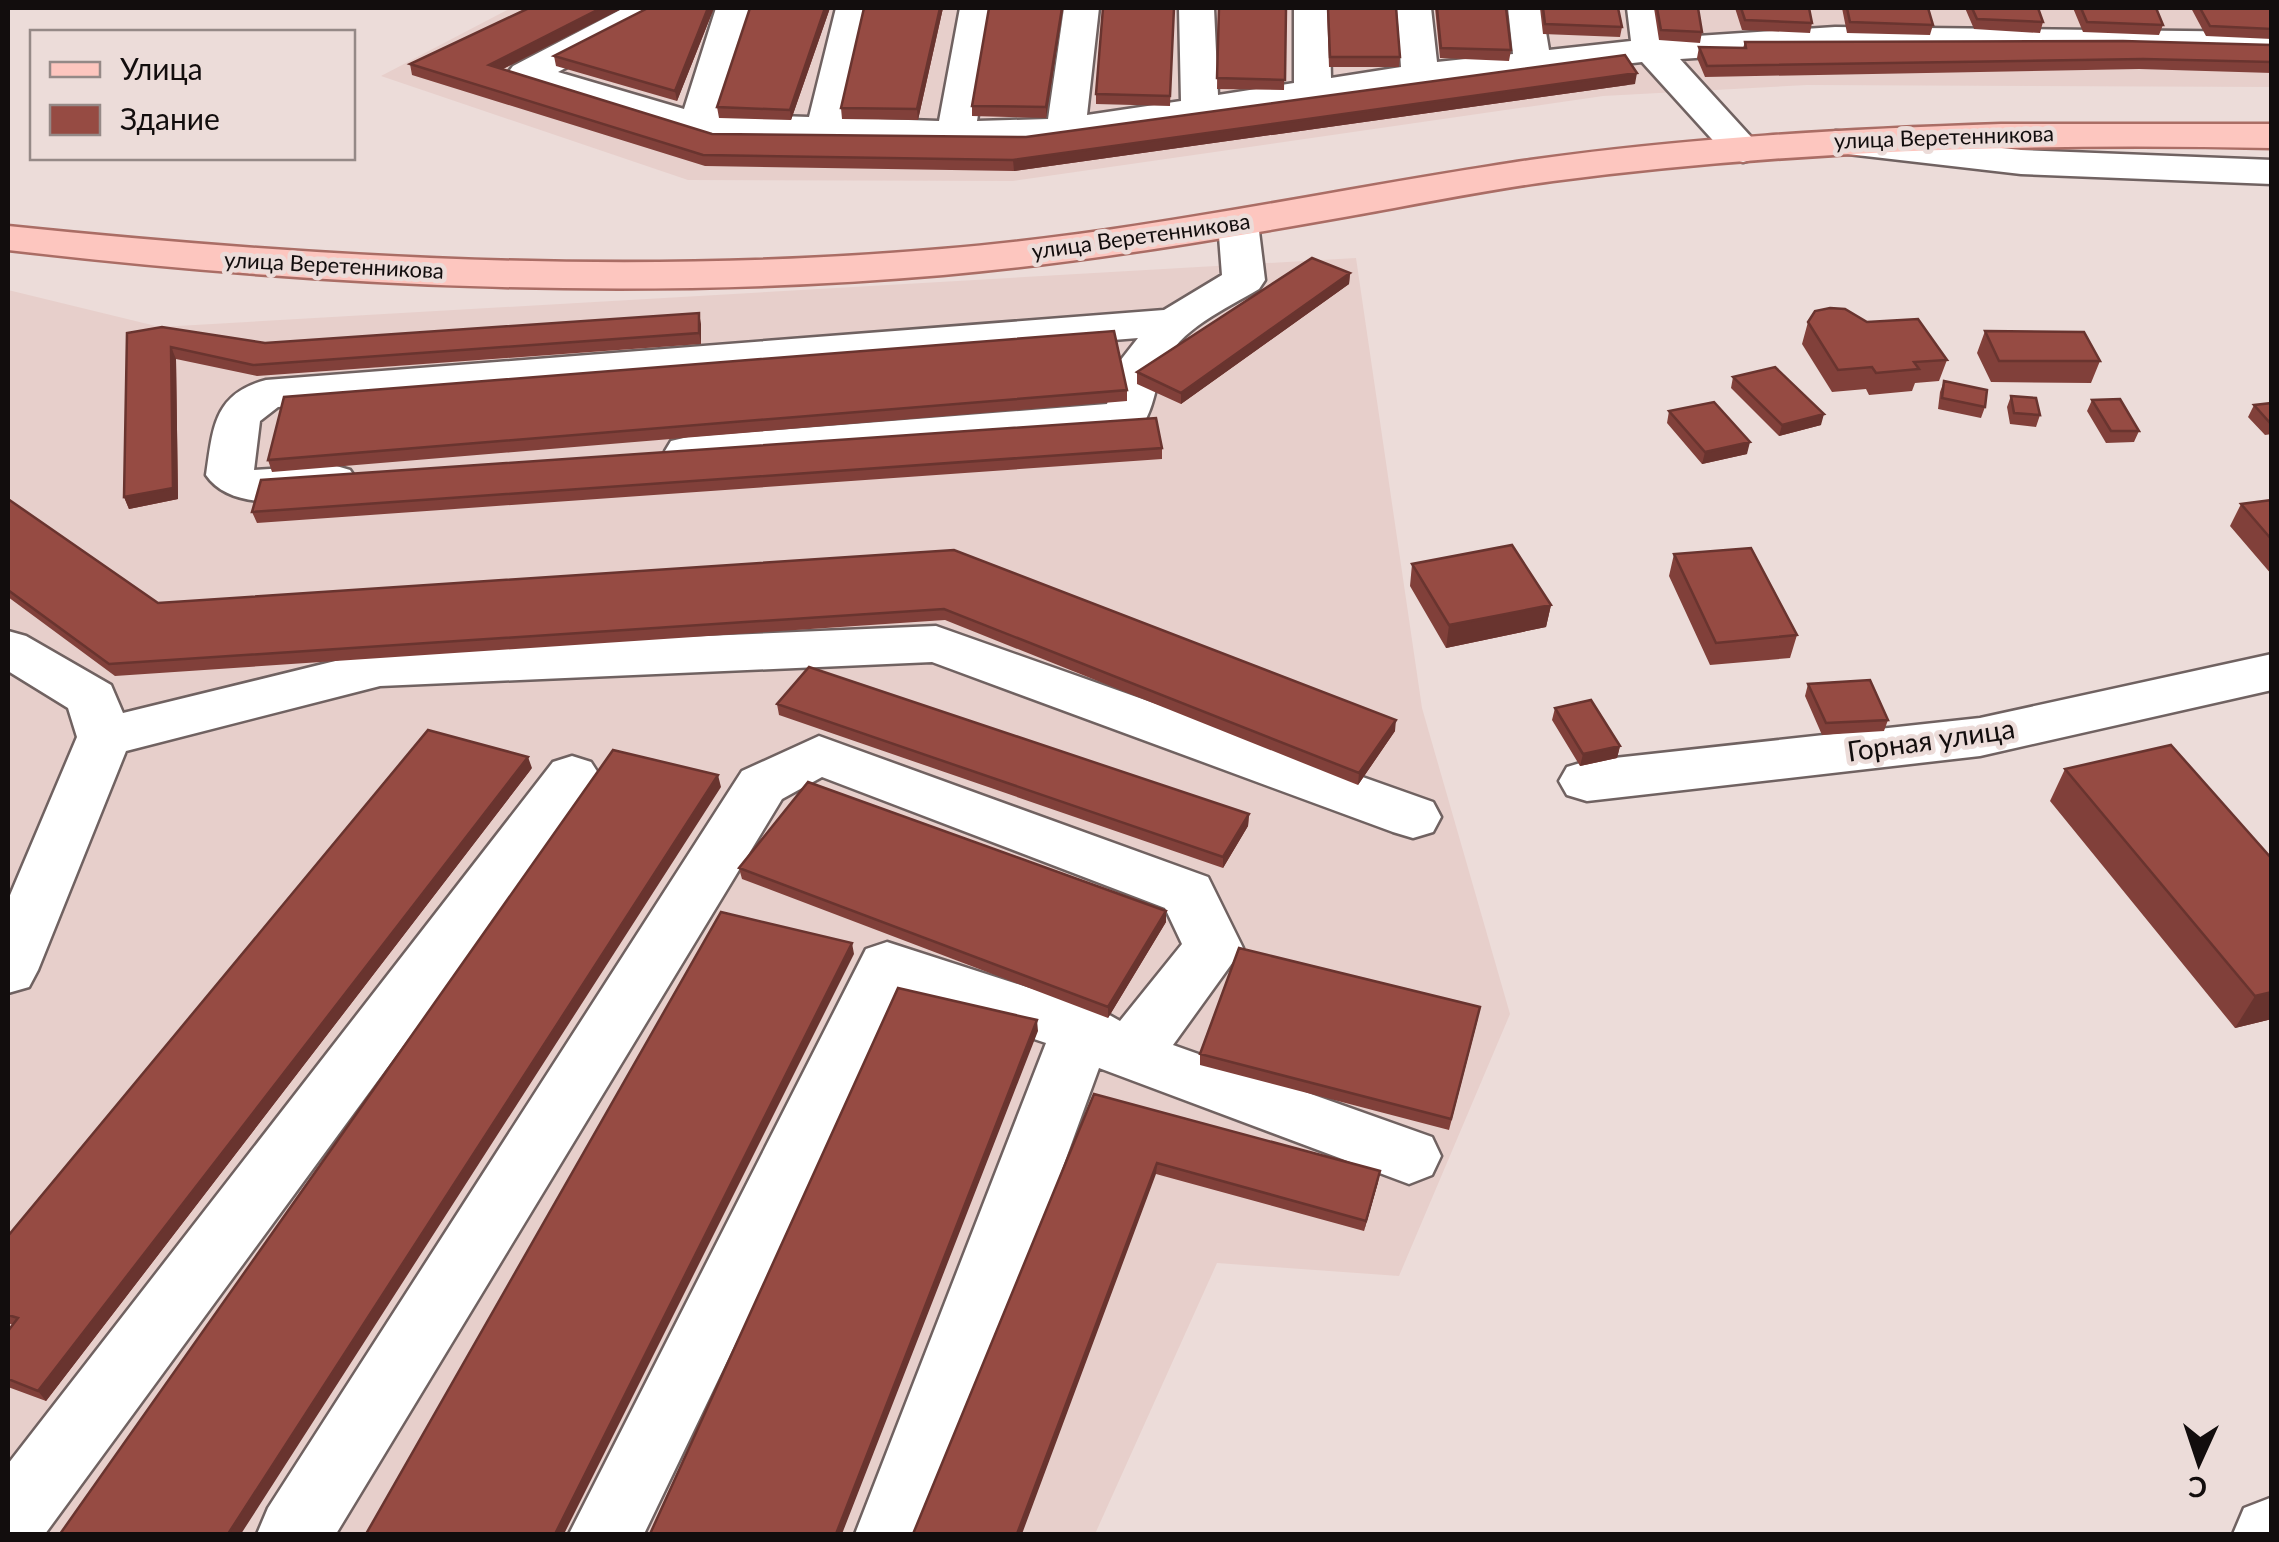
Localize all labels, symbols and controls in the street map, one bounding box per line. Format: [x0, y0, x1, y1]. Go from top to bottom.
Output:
legend [30, 30, 355, 160]
text: Улица [120, 50, 203, 86]
text: Здание [120, 100, 220, 136]
street label: улица Веретенникова [1833, 119, 2054, 154]
street label: улица Веретенникова [1030, 207, 1252, 264]
street label: улица Веретенникова [223, 245, 445, 284]
street label: Горная улица [1845, 710, 2017, 768]
north arrow [2149, 1412, 2249, 1512]
text: С [2187, 1470, 2208, 1505]

